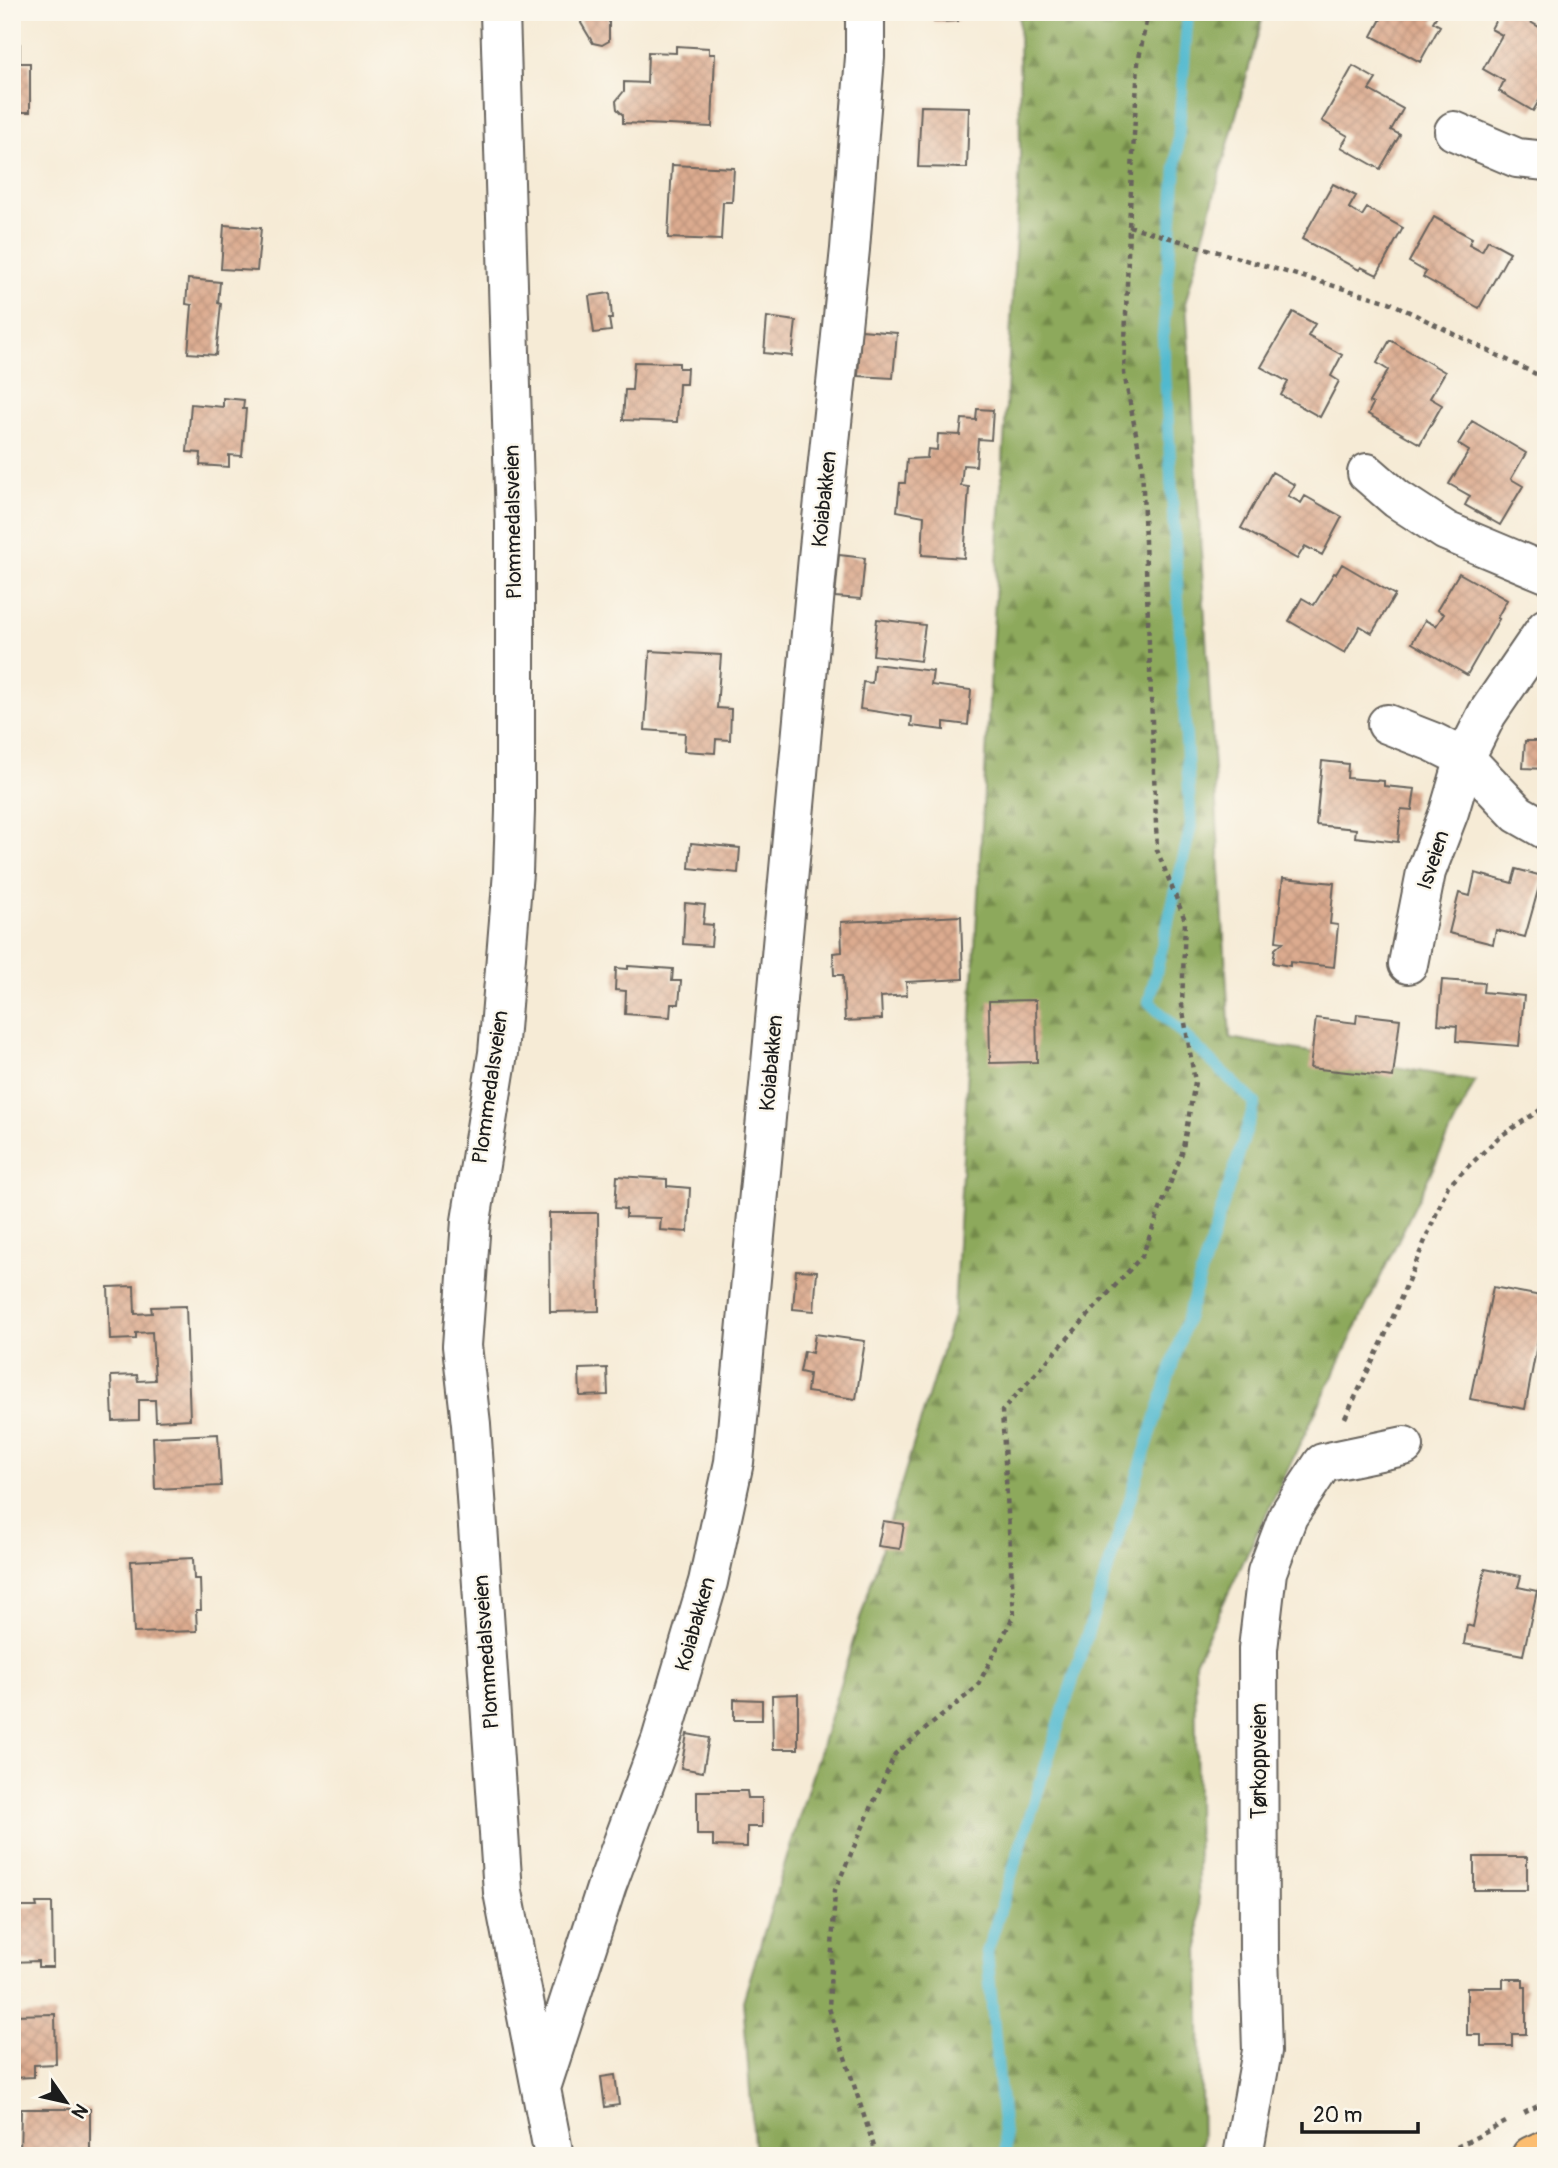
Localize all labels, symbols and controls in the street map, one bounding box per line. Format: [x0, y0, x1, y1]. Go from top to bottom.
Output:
street label: Plommedalsveien [499, 444, 528, 600]
street label: Koiabakken [806, 449, 843, 549]
street label: Isveien [1411, 827, 1456, 893]
street label: Plommedalsveien [466, 1009, 515, 1166]
street label: Koiabakken [754, 1014, 789, 1112]
street label: Plommedalsveien [468, 1574, 505, 1730]
street label: Koiabakken [669, 1574, 722, 1674]
street label: Tørkoppveien [1246, 1703, 1273, 1819]
north arrow [32, 2066, 102, 2136]
scale bar [1302, 2091, 1418, 2135]
text: N [66, 2099, 93, 2123]
text: 20 m [1313, 2102, 1362, 2129]

